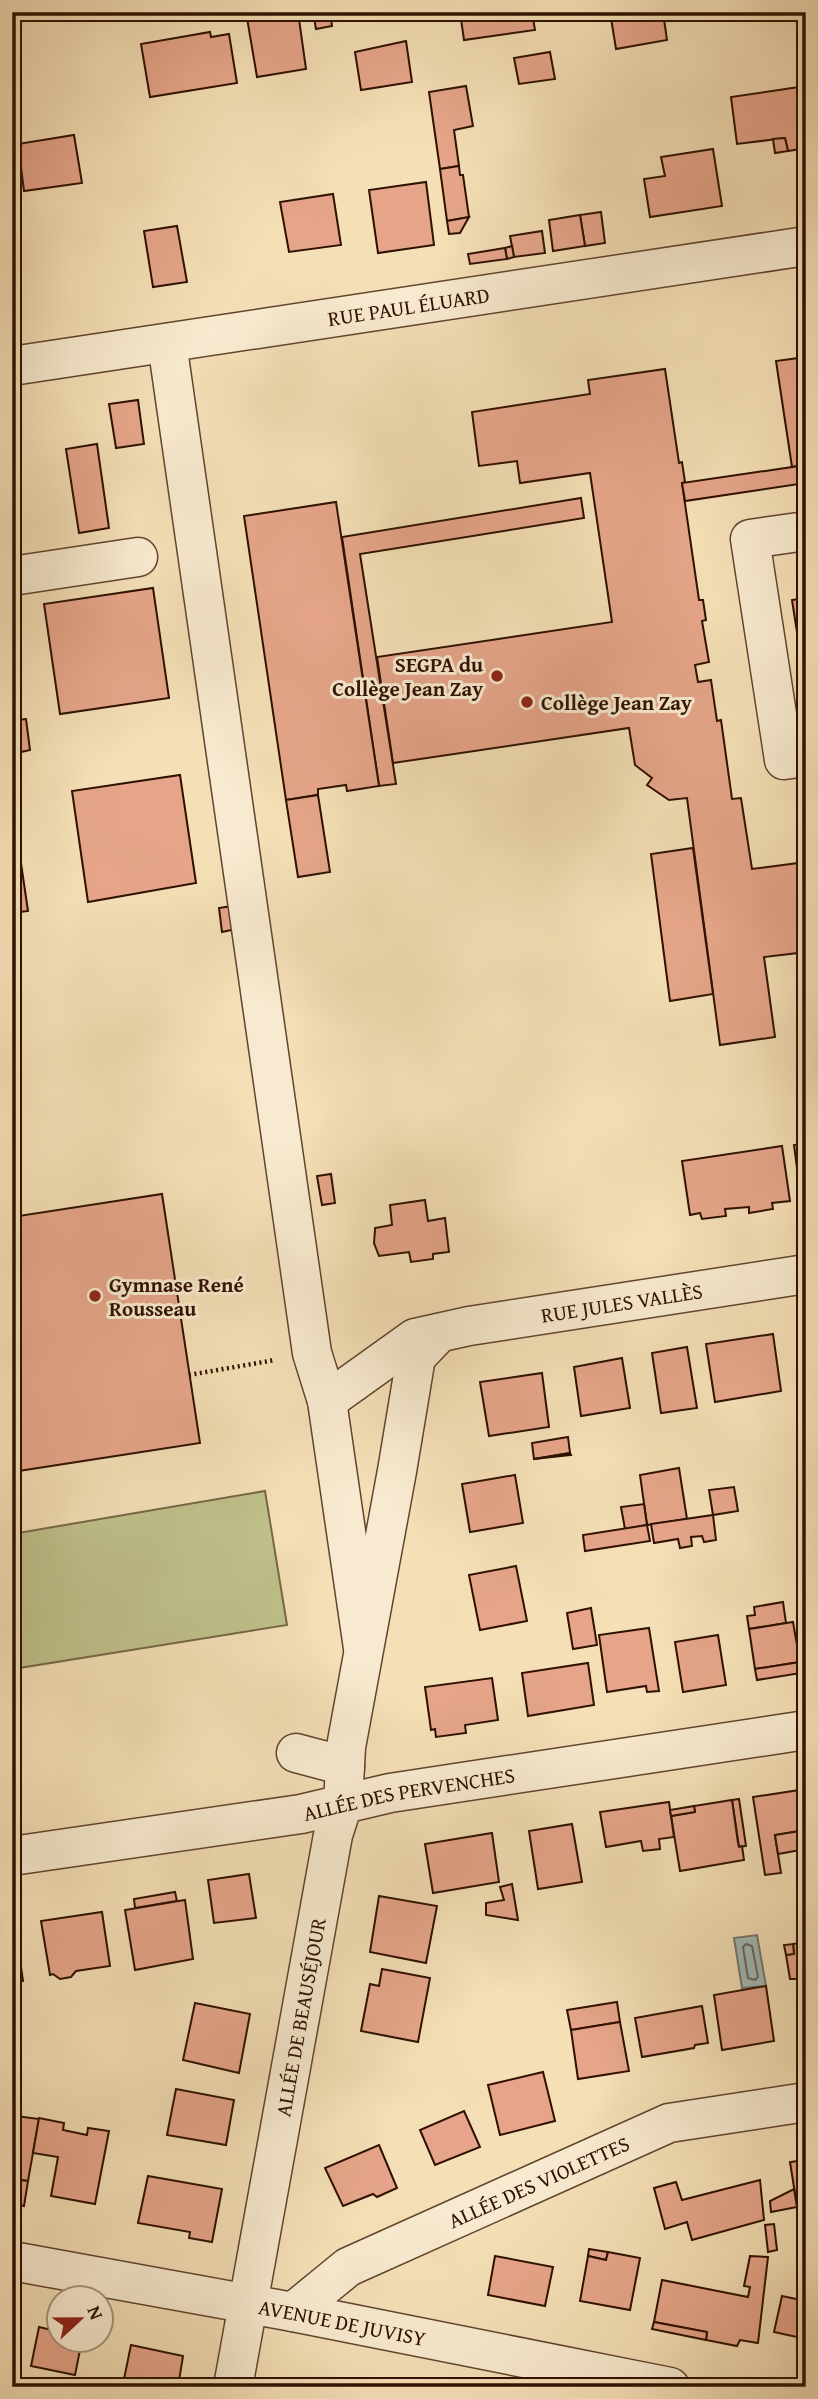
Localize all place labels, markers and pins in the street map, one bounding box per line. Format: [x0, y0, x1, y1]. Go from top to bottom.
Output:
place label: SEGPA du Collège Jean Zay [332, 649, 483, 704]
marker: SEGPA du Collège Jean Zay [489, 668, 505, 684]
place label: Collège Jean Zay [541, 687, 692, 718]
marker: Collège Jean Zay [519, 694, 535, 710]
place label: Gymnase René Rousseau [109, 1269, 244, 1324]
marker: Gymnase René Rousseau [87, 1288, 103, 1304]

